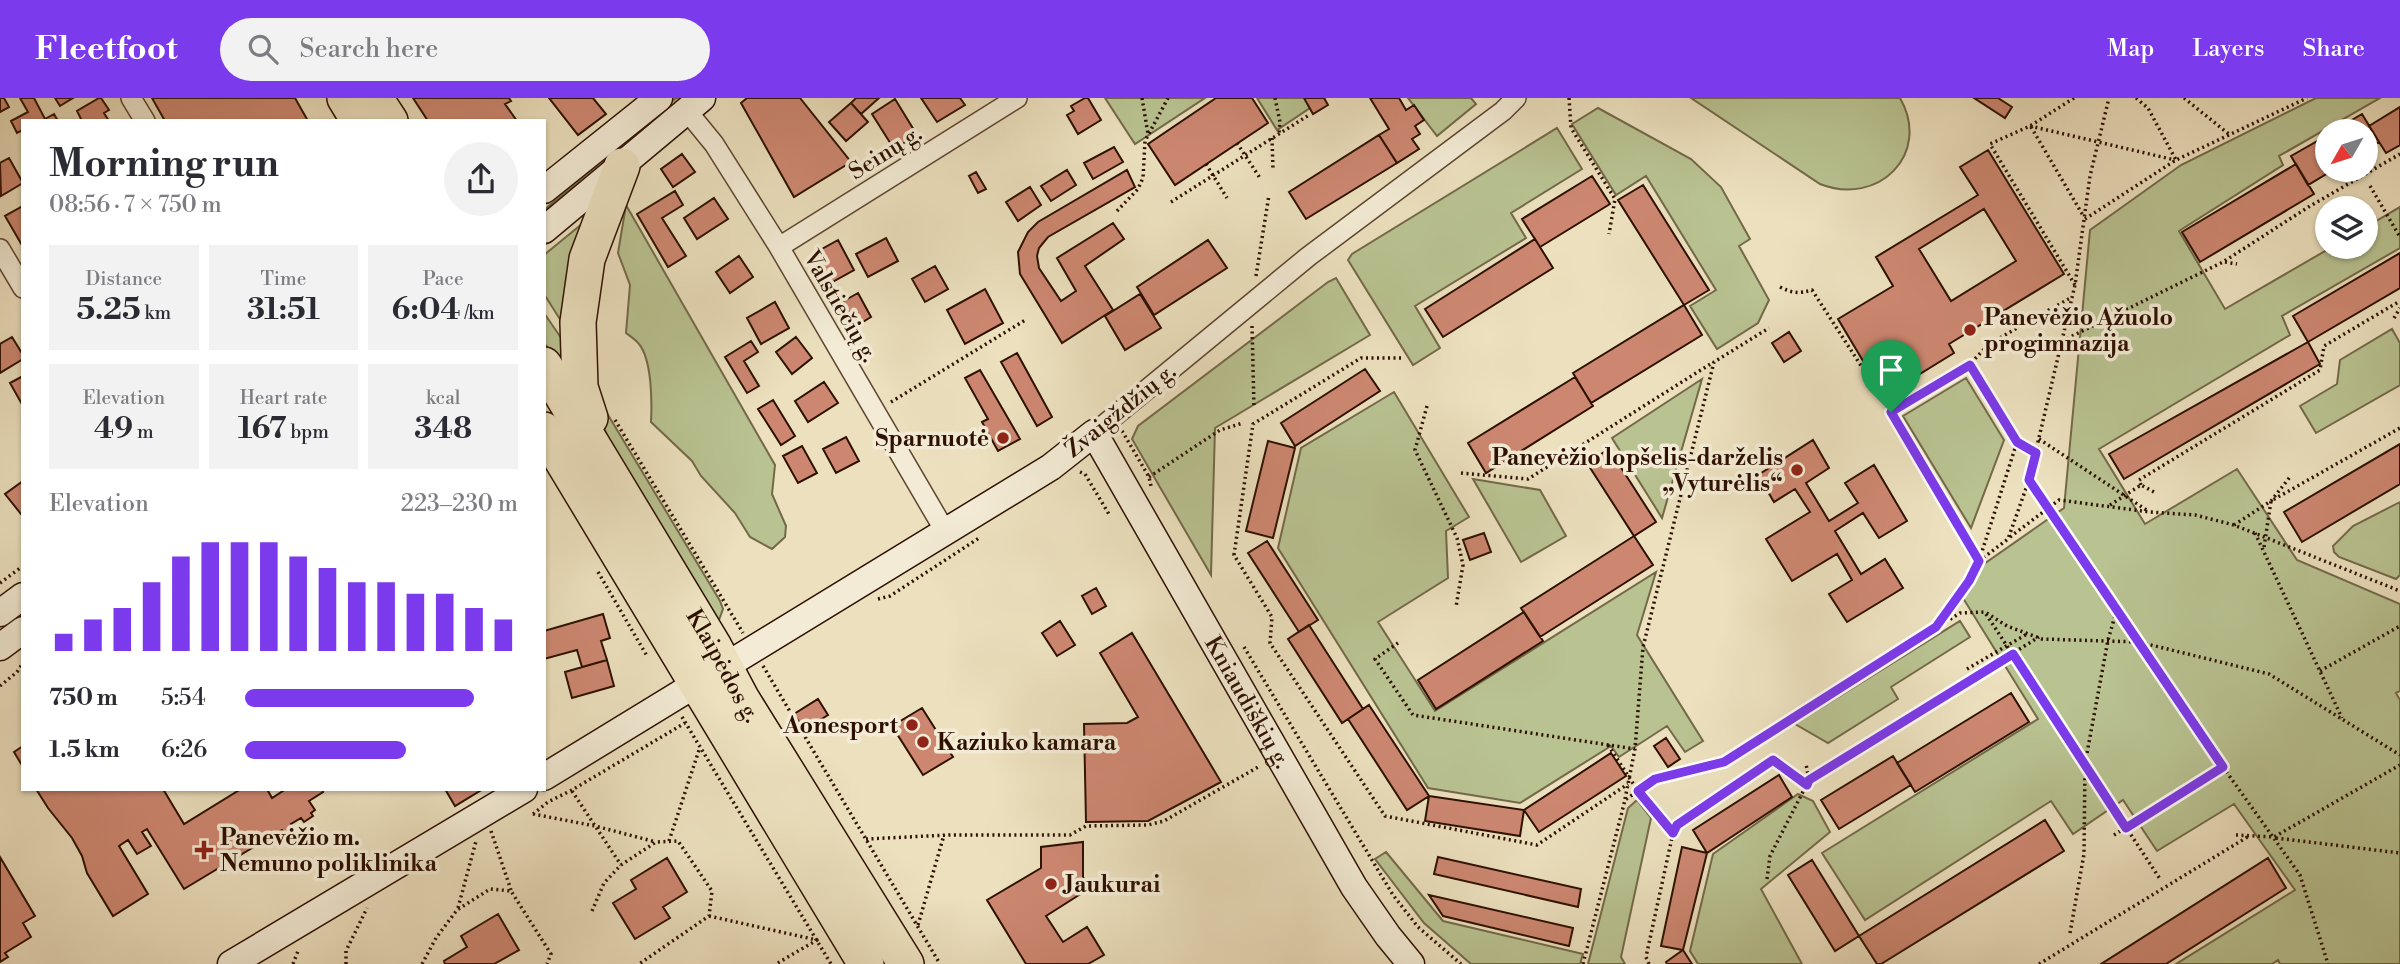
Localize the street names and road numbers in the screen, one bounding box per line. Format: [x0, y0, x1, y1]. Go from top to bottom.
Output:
street label: Seinų g. [844, 120, 927, 186]
street label: Valstiečių g. [796, 245, 883, 367]
street label: Žvaigždžių g. [1058, 356, 1182, 464]
street label: Klaipėdos g. [680, 604, 766, 728]
street label: Kniaudiškių g. [1198, 631, 1296, 774]

